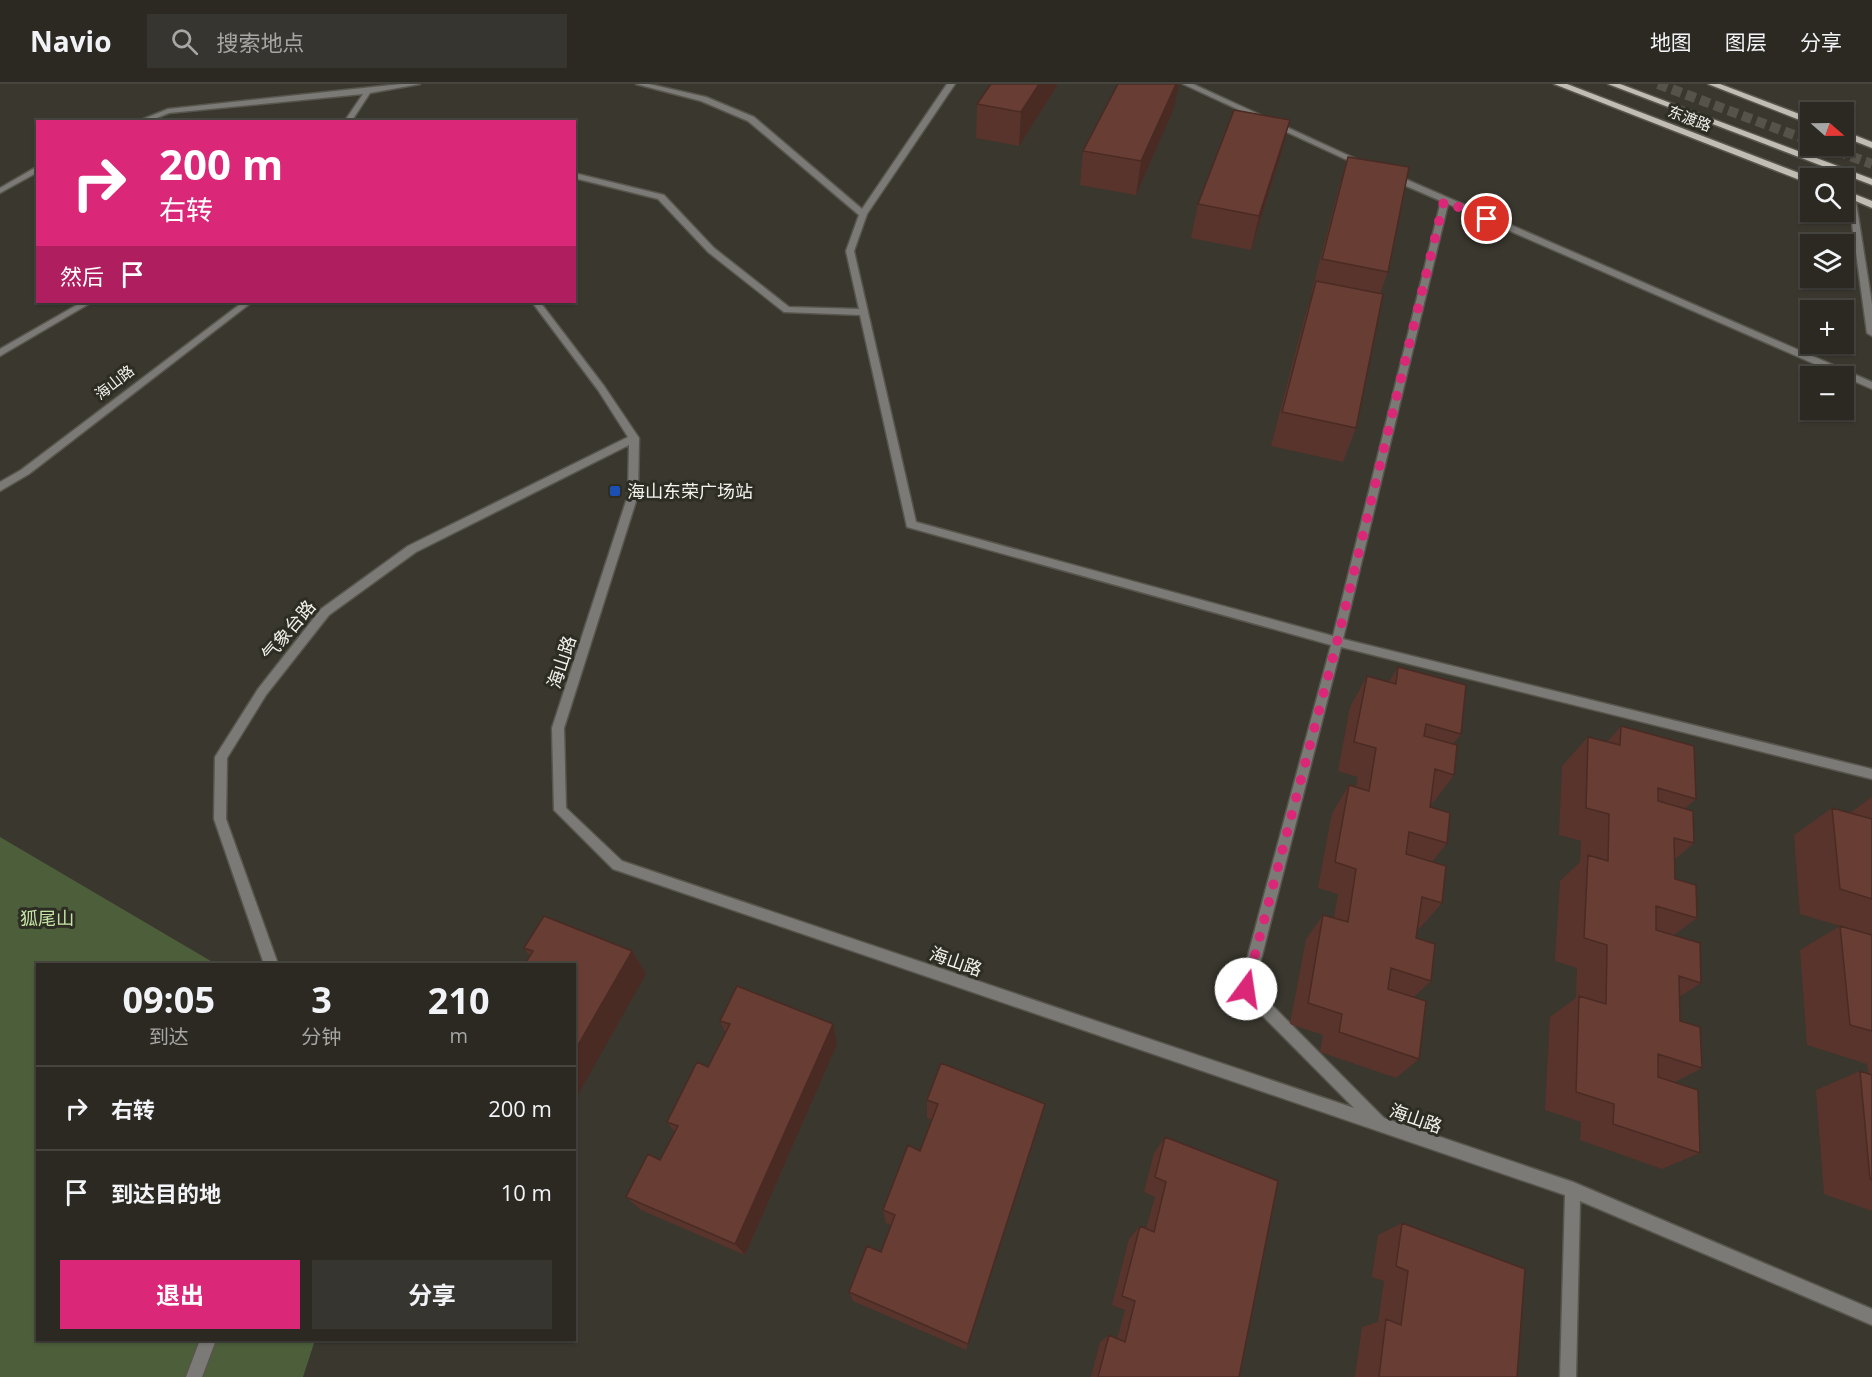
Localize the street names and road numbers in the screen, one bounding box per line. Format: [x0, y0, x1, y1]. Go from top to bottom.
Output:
street label: 东渡路 [1665, 101, 1715, 135]
street label: 海山路 [90, 360, 138, 404]
street label: 气象台路 [256, 595, 320, 665]
street label: 海山路 [541, 633, 581, 691]
street label: 海山路 [927, 941, 985, 981]
street label: 海山路 [1387, 1098, 1445, 1138]

